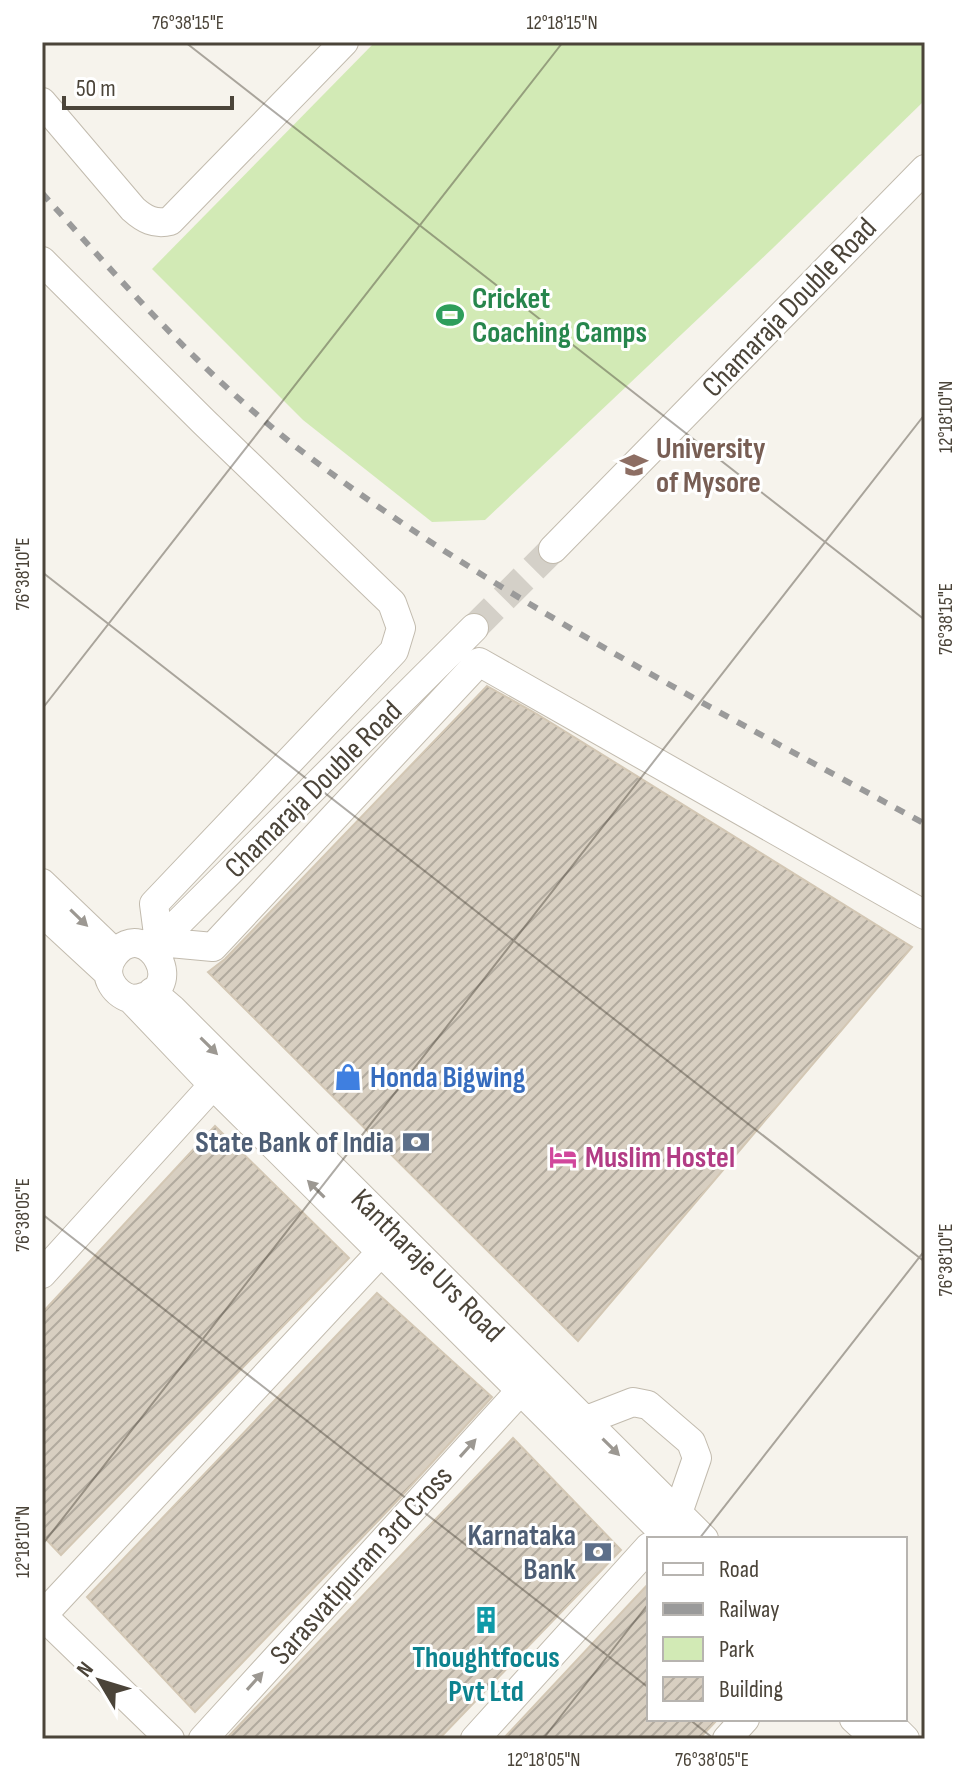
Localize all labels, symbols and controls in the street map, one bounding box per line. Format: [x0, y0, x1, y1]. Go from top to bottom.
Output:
text: 76°38'15"E [152, 11, 224, 35]
text: 12°18'15"N [526, 11, 598, 35]
scale bar [64, 60, 232, 110]
text: 50 m [76, 74, 116, 103]
street label: Chamaraja Double Road [695, 210, 885, 405]
place label: Cricket Coaching Camps [472, 281, 647, 351]
sports icon: Cricket Coaching Camps [435, 300, 465, 330]
text: 12°18'10"N [934, 381, 958, 453]
place label: University of Mysore [656, 431, 766, 501]
school or university icon: University of Mysore [619, 450, 649, 480]
text: 76°38'10"E [11, 538, 35, 610]
text: 76°38'15"E [934, 583, 958, 655]
street label: Chamaraja Double Road [218, 694, 410, 886]
one-way arrow [69, 908, 88, 927]
one-way arrow [199, 1036, 218, 1055]
place label: Honda Bigwing [370, 1060, 526, 1096]
shop icon: Honda Bigwing [333, 1062, 363, 1092]
place label: State Bank of India [195, 1125, 394, 1161]
bank icon: State Bank of India [401, 1127, 431, 1157]
place label: Muslim Hostel [585, 1140, 735, 1176]
hotel icon: Muslim Hostel [548, 1142, 578, 1172]
text: 76°38'05"E [11, 1178, 35, 1252]
one-way arrow [307, 1180, 326, 1198]
street label: Kantharaje Urs Road [343, 1182, 511, 1350]
text: 76°38'10"E [934, 1224, 958, 1296]
one-way arrow [601, 1437, 620, 1456]
one-way arrow [459, 1438, 476, 1458]
street label: Sarasvatipuram 3rd Cross [263, 1459, 460, 1672]
text: 12°18'10"N [11, 1506, 35, 1578]
place label: Karnataka Bank [467, 1518, 576, 1588]
bank icon: Karnataka Bank [583, 1537, 613, 1567]
legend [647, 1537, 907, 1721]
text: Road [719, 1555, 759, 1584]
text: Railway [719, 1595, 779, 1624]
building icon: Thoughtfocus Pvt Ltd [471, 1605, 501, 1635]
text: Park [719, 1635, 754, 1664]
place label: Thoughtfocus Pvt Ltd [412, 1640, 560, 1710]
north arrow [60, 1641, 140, 1721]
text: N [71, 1657, 100, 1683]
one-way arrow [246, 1672, 264, 1691]
text: Building [719, 1675, 783, 1704]
text: 12°18'05"N [507, 1748, 581, 1772]
text: 76°38'05"E [675, 1748, 749, 1772]

